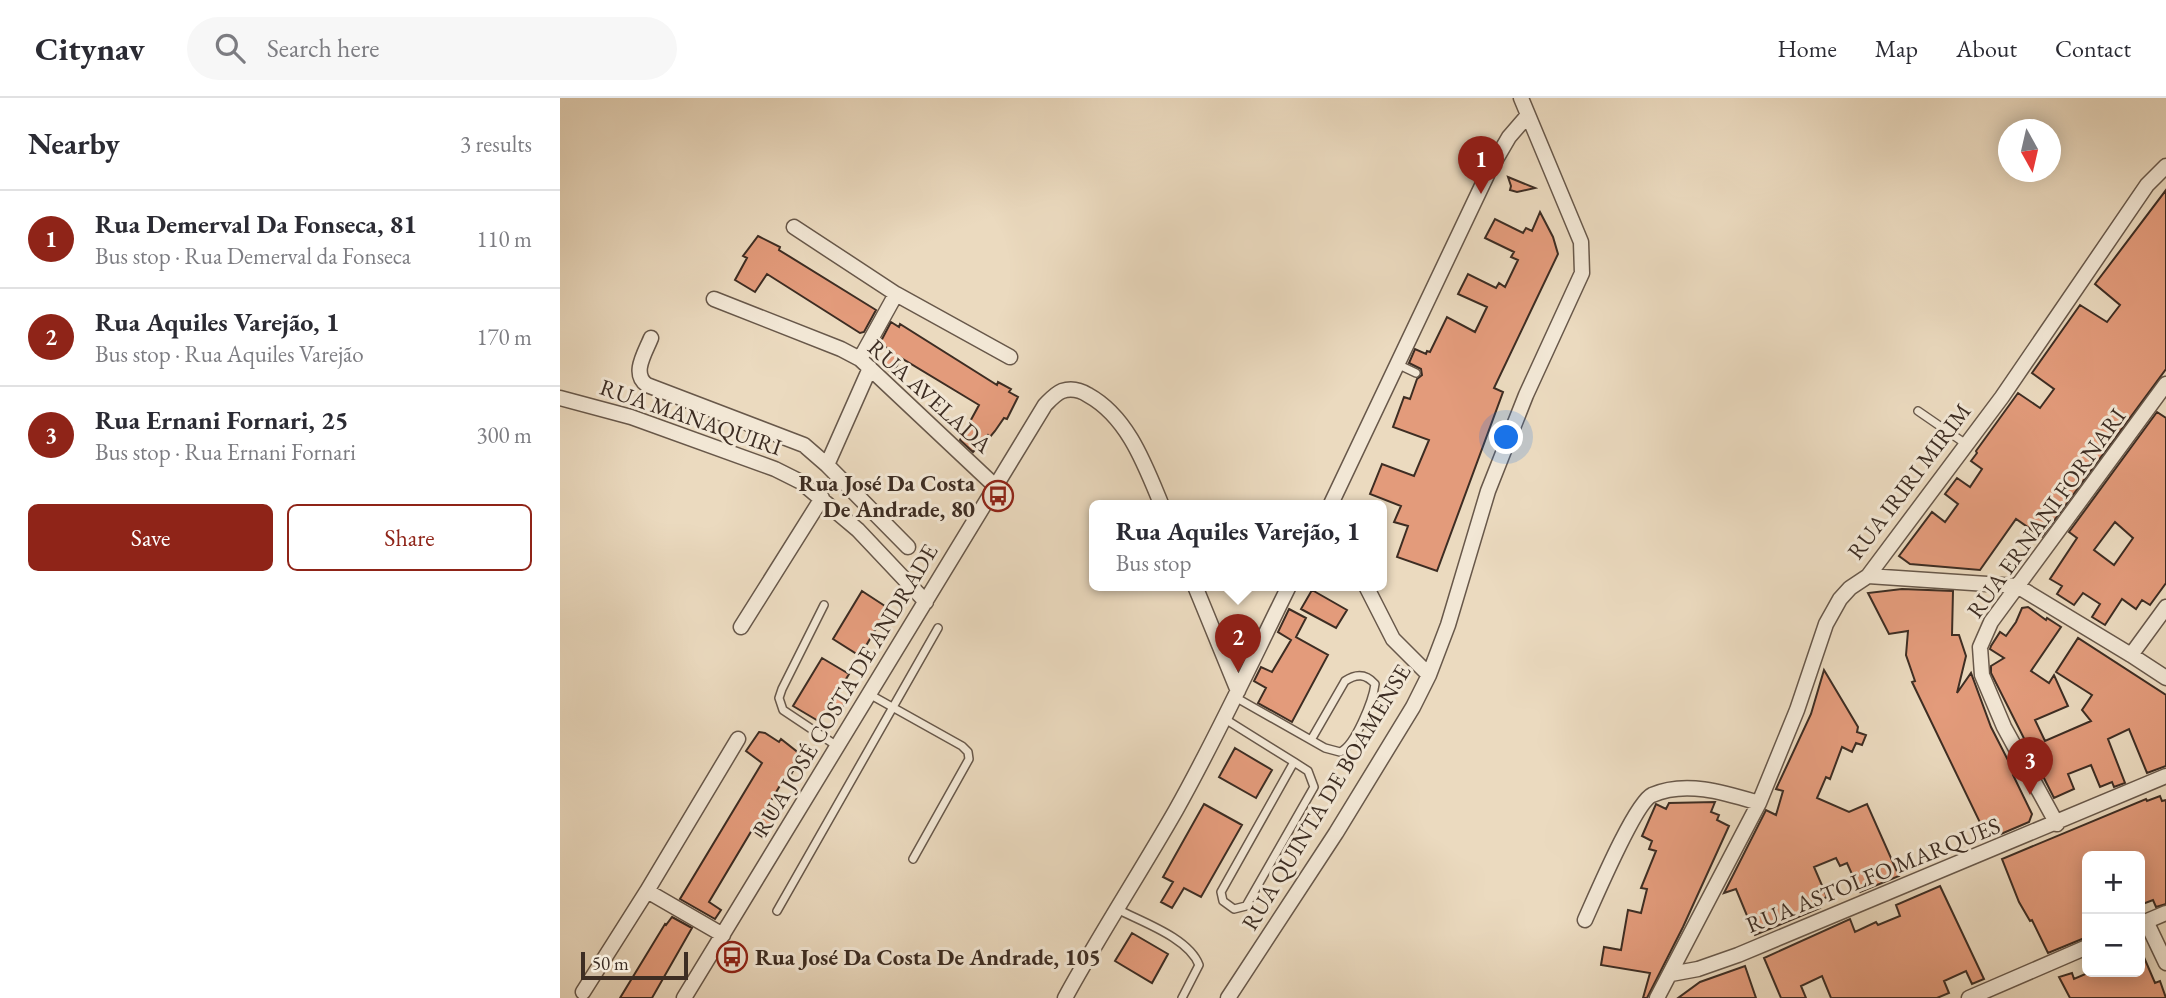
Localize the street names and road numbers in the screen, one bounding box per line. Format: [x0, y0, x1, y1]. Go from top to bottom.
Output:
street label: RUA AVELADA [862, 332, 999, 460]
street label: RUA MANAQUIRI [596, 372, 786, 462]
street label: RUA IRIRI MIRIM [1840, 397, 1978, 565]
street label: RUA ERNANI FORNARI [1960, 402, 2132, 624]
street label: RUA JOSÉ COSTA DE ANDRADE [746, 538, 944, 842]
street label: RUA QUINTA DE BOAMENSE [1235, 658, 1417, 936]
street label: RUA ASTOLFO MARQUES [1741, 810, 2005, 940]

